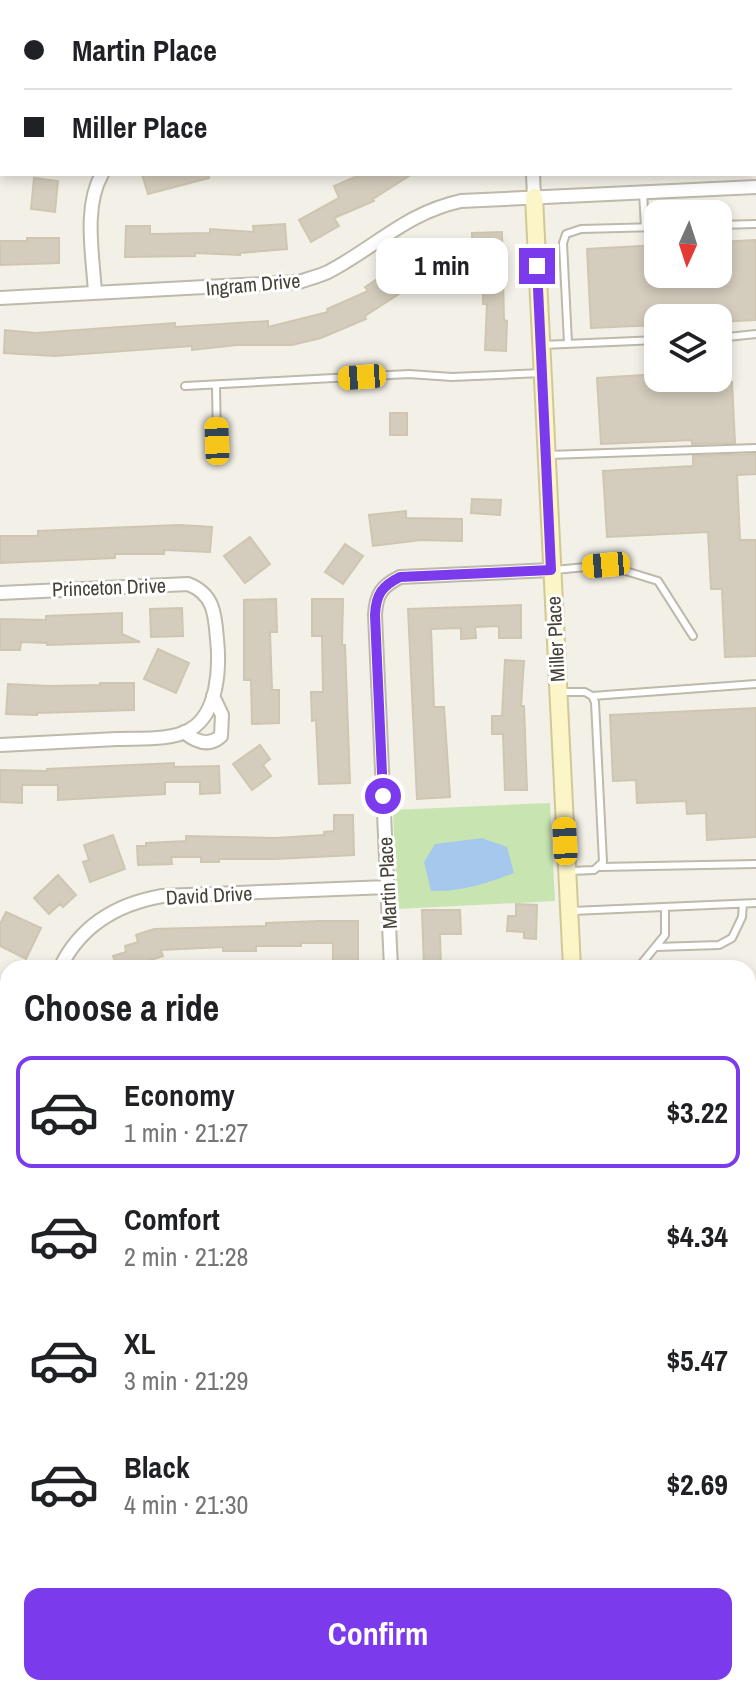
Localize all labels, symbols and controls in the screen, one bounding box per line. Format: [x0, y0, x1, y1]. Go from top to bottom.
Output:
text: Martin Place [72, 30, 217, 70]
text: Miller Place [72, 107, 207, 147]
north arrow [644, 200, 732, 288]
map controls [644, 200, 732, 392]
callout: 1 min [377, 238, 509, 294]
text: 1 min [414, 248, 470, 283]
route end [519, 248, 555, 284]
street label: Ingram Drive [205, 266, 301, 302]
button: layers [644, 304, 732, 392]
car [337, 363, 387, 391]
car [204, 417, 230, 465]
car [581, 551, 631, 579]
street label: Princeton Drive [52, 572, 166, 602]
street label: Miller Place [539, 596, 571, 682]
route start [365, 778, 401, 814]
car [552, 816, 578, 866]
street label: Martin Place [371, 836, 403, 930]
street label: David Drive [165, 879, 253, 911]
text: Choose a ride [24, 984, 219, 1032]
text: Economy [124, 1075, 235, 1115]
icon: car [28, 1076, 100, 1148]
text: $3.22 [666, 1092, 728, 1132]
text: 1 min · 21:27 [124, 1115, 248, 1150]
text: Comfort [124, 1199, 220, 1239]
icon: car [28, 1200, 100, 1272]
text: $4.34 [666, 1216, 728, 1256]
text: 2 min · 21:28 [124, 1239, 248, 1274]
text: XL [124, 1323, 155, 1363]
icon: car [28, 1324, 100, 1396]
text: $5.47 [666, 1340, 728, 1380]
text: 3 min · 21:29 [124, 1363, 248, 1398]
text: Black [124, 1447, 190, 1487]
icon: car [28, 1448, 100, 1520]
text: $2.69 [666, 1464, 728, 1504]
text: 4 min · 21:30 [124, 1487, 248, 1522]
button: Confirm [24, 1588, 732, 1680]

